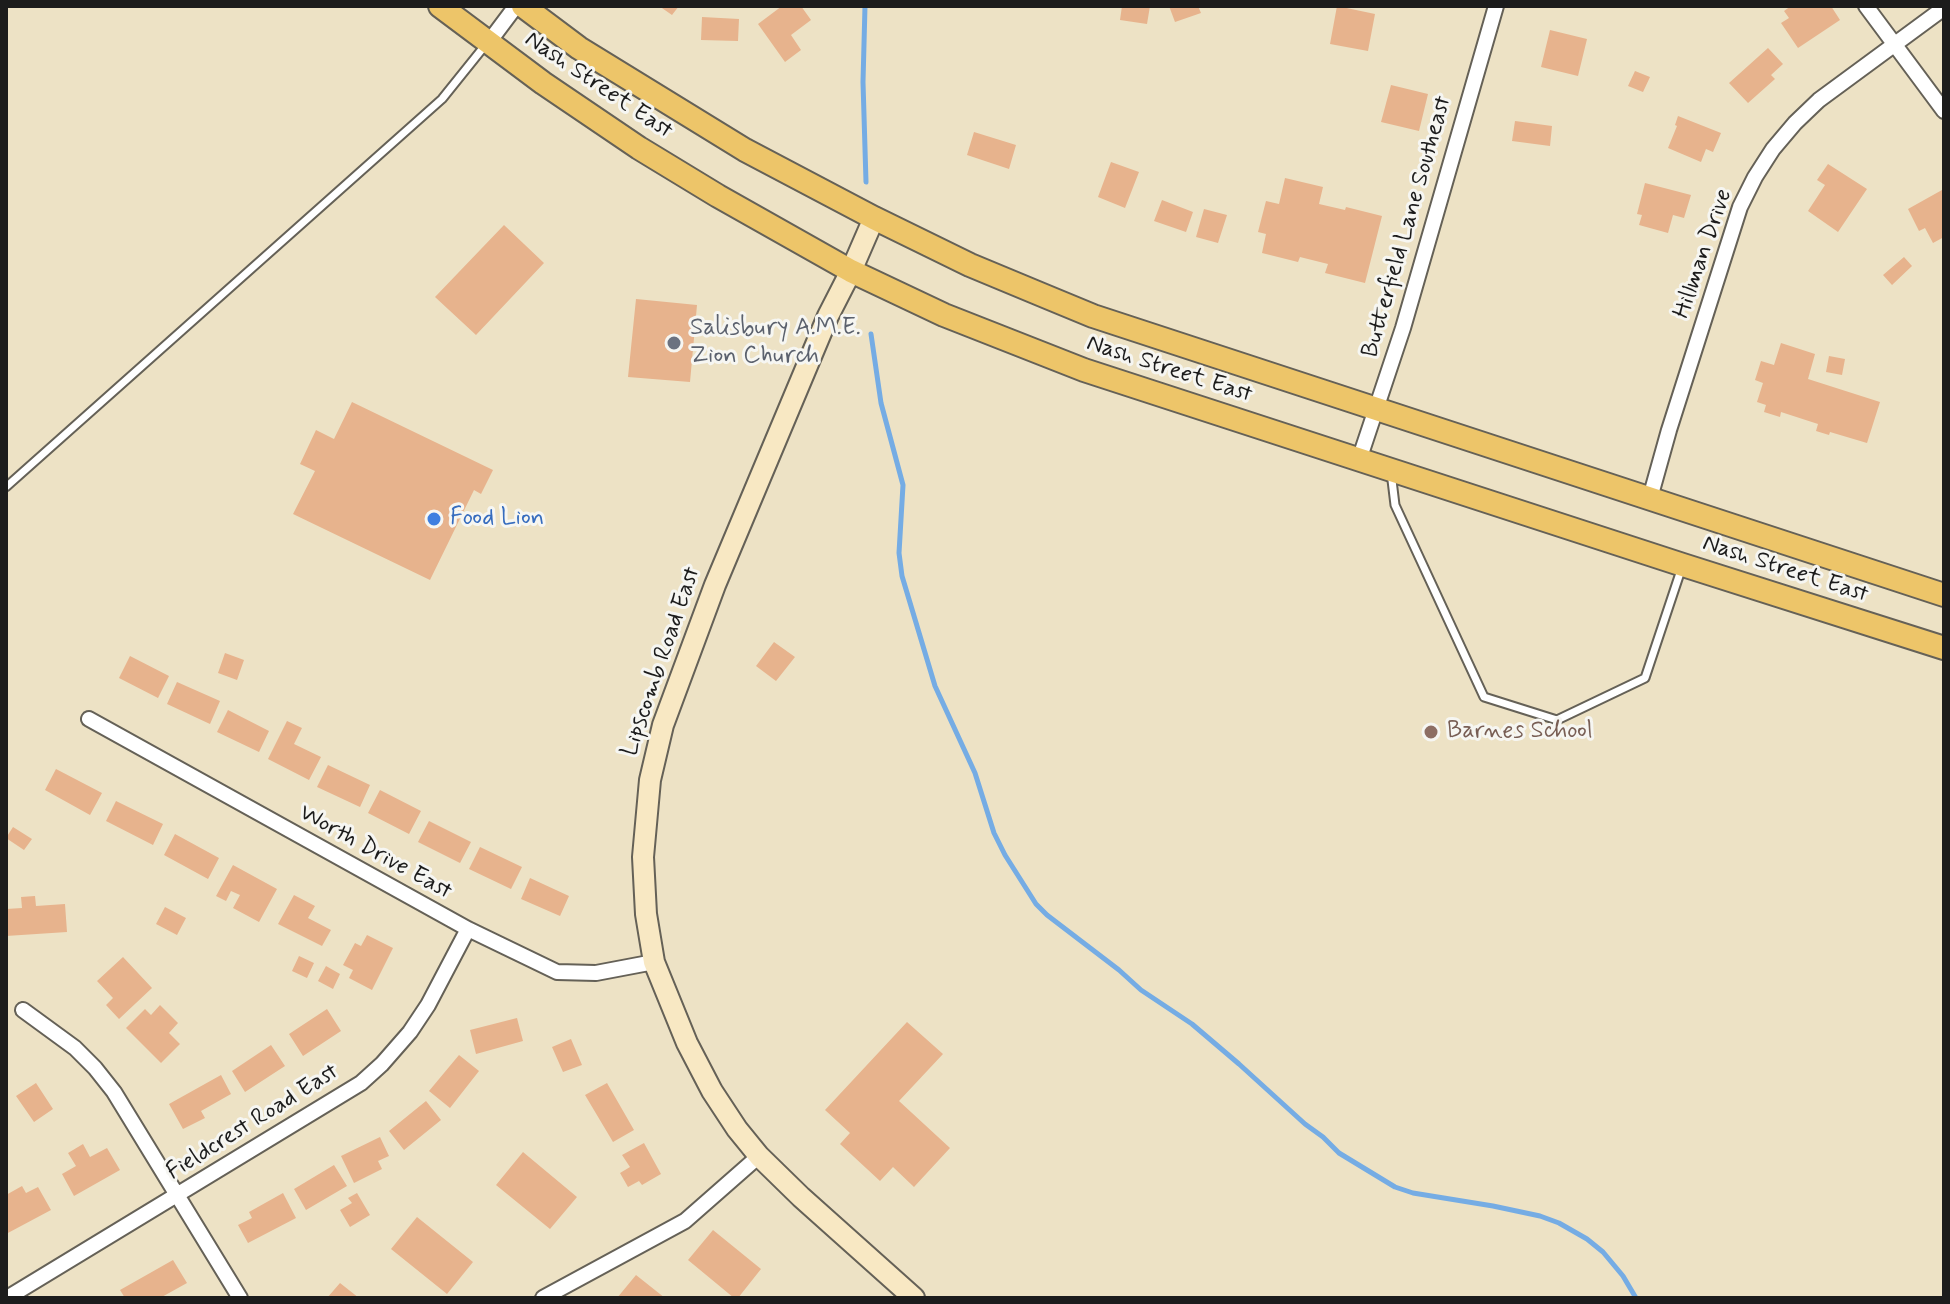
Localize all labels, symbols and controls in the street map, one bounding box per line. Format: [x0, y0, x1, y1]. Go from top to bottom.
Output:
street label: Nash Street East [518, 26, 678, 146]
street label: Butterfield Lane Southeast [1357, 93, 1459, 361]
street label: Hillman Drive [1668, 185, 1740, 323]
place label: Salisbury A.M.E. Zion Church [690, 315, 861, 371]
street label: Nash Street East [1083, 330, 1255, 410]
marker: Salisbury A.M.E. Zion Church [665, 334, 683, 352]
place label: Food Lion [450, 505, 544, 533]
marker: Food Lion [425, 510, 443, 528]
street label: Nash Street East [1699, 530, 1871, 610]
street label: Lipscomb Road East [616, 564, 708, 760]
place label: Barnes School [1447, 718, 1593, 746]
marker: Barnes School [1422, 723, 1440, 741]
street label: Worth Drive East [294, 799, 456, 907]
street label: Fieldcrest Road East [162, 1059, 344, 1187]

